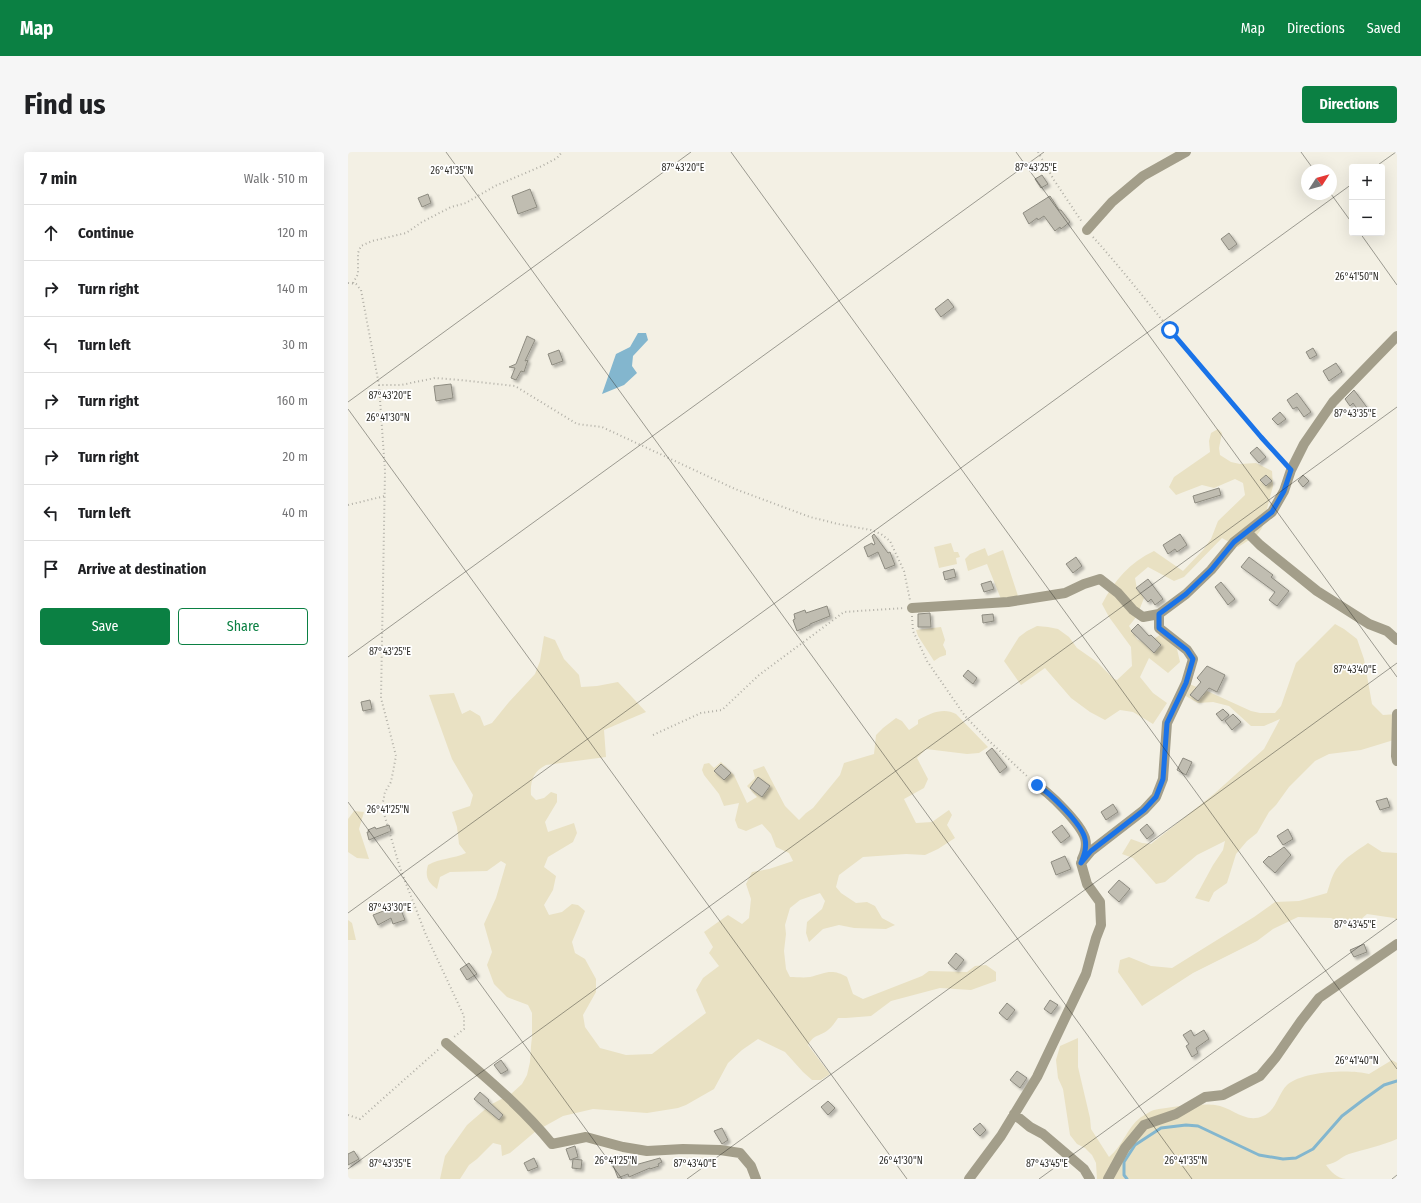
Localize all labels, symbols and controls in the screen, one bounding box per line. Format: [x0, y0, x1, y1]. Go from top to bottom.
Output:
text: Map [20, 17, 53, 40]
text: Map [1241, 20, 1265, 37]
text: Directions [1287, 20, 1345, 37]
text: Saved [1367, 20, 1401, 37]
button: Directions [1302, 86, 1397, 123]
text: Find us [24, 88, 106, 121]
text: 87°43'20"E [662, 162, 705, 174]
text: 87°43'25"E [1015, 162, 1057, 174]
north arrow [1301, 164, 1337, 200]
map controls [1349, 164, 1385, 236]
button: + [1349, 164, 1385, 200]
text: 26°41'35"N [431, 165, 473, 177]
text: 7 min [40, 168, 77, 189]
text: Walk · 510 m [244, 171, 308, 186]
button: − [1349, 200, 1385, 236]
icon: ahead [40, 222, 62, 244]
text: Continue [78, 224, 134, 242]
text: 120 m [277, 225, 308, 240]
text: 26°41'50"N [1335, 271, 1379, 283]
icon: right [40, 278, 62, 300]
text: Turn right [78, 280, 139, 298]
text: 140 m [277, 281, 308, 296]
route start [1161, 321, 1179, 339]
icon: left [40, 334, 62, 356]
text: Turn left [78, 336, 131, 354]
text: 30 m [282, 337, 308, 352]
icon: right [40, 390, 62, 412]
text: 87°43'20"E [369, 390, 412, 402]
text: Turn right [78, 392, 139, 410]
text: 160 m [277, 393, 308, 408]
text: 87°43'35"E [1334, 408, 1376, 420]
text: 26°41'30"N [366, 412, 410, 424]
icon: right [40, 446, 62, 468]
text: Turn right [78, 448, 139, 466]
text: 20 m [282, 449, 308, 464]
icon: left [40, 502, 62, 524]
text: Turn left [78, 504, 131, 522]
text: 40 m [282, 505, 308, 520]
icon: arrive [40, 558, 62, 580]
text: Arrive at destination [78, 560, 206, 578]
button: Save [40, 608, 170, 645]
button: Share [178, 608, 308, 645]
text: 87°43'25"E [369, 646, 411, 658]
text: 87°43'40"E [1334, 664, 1377, 676]
route end [1028, 776, 1046, 794]
text: 26°41'25"N [367, 804, 409, 816]
text: 87°43'30"E [368, 902, 412, 914]
text: 87°43'45"E [1334, 919, 1376, 931]
text: 26°41'40"N [1335, 1055, 1379, 1067]
text: 26°41'25"N [595, 1155, 637, 1167]
text: 26°41'30"N [879, 1155, 923, 1167]
text: 26°41'35"N [1165, 1155, 1207, 1167]
text: 87°43'35"E [369, 1158, 411, 1170]
text: 87°43'40"E [674, 1158, 717, 1170]
text: 87°43'45"E [1026, 1158, 1068, 1170]

